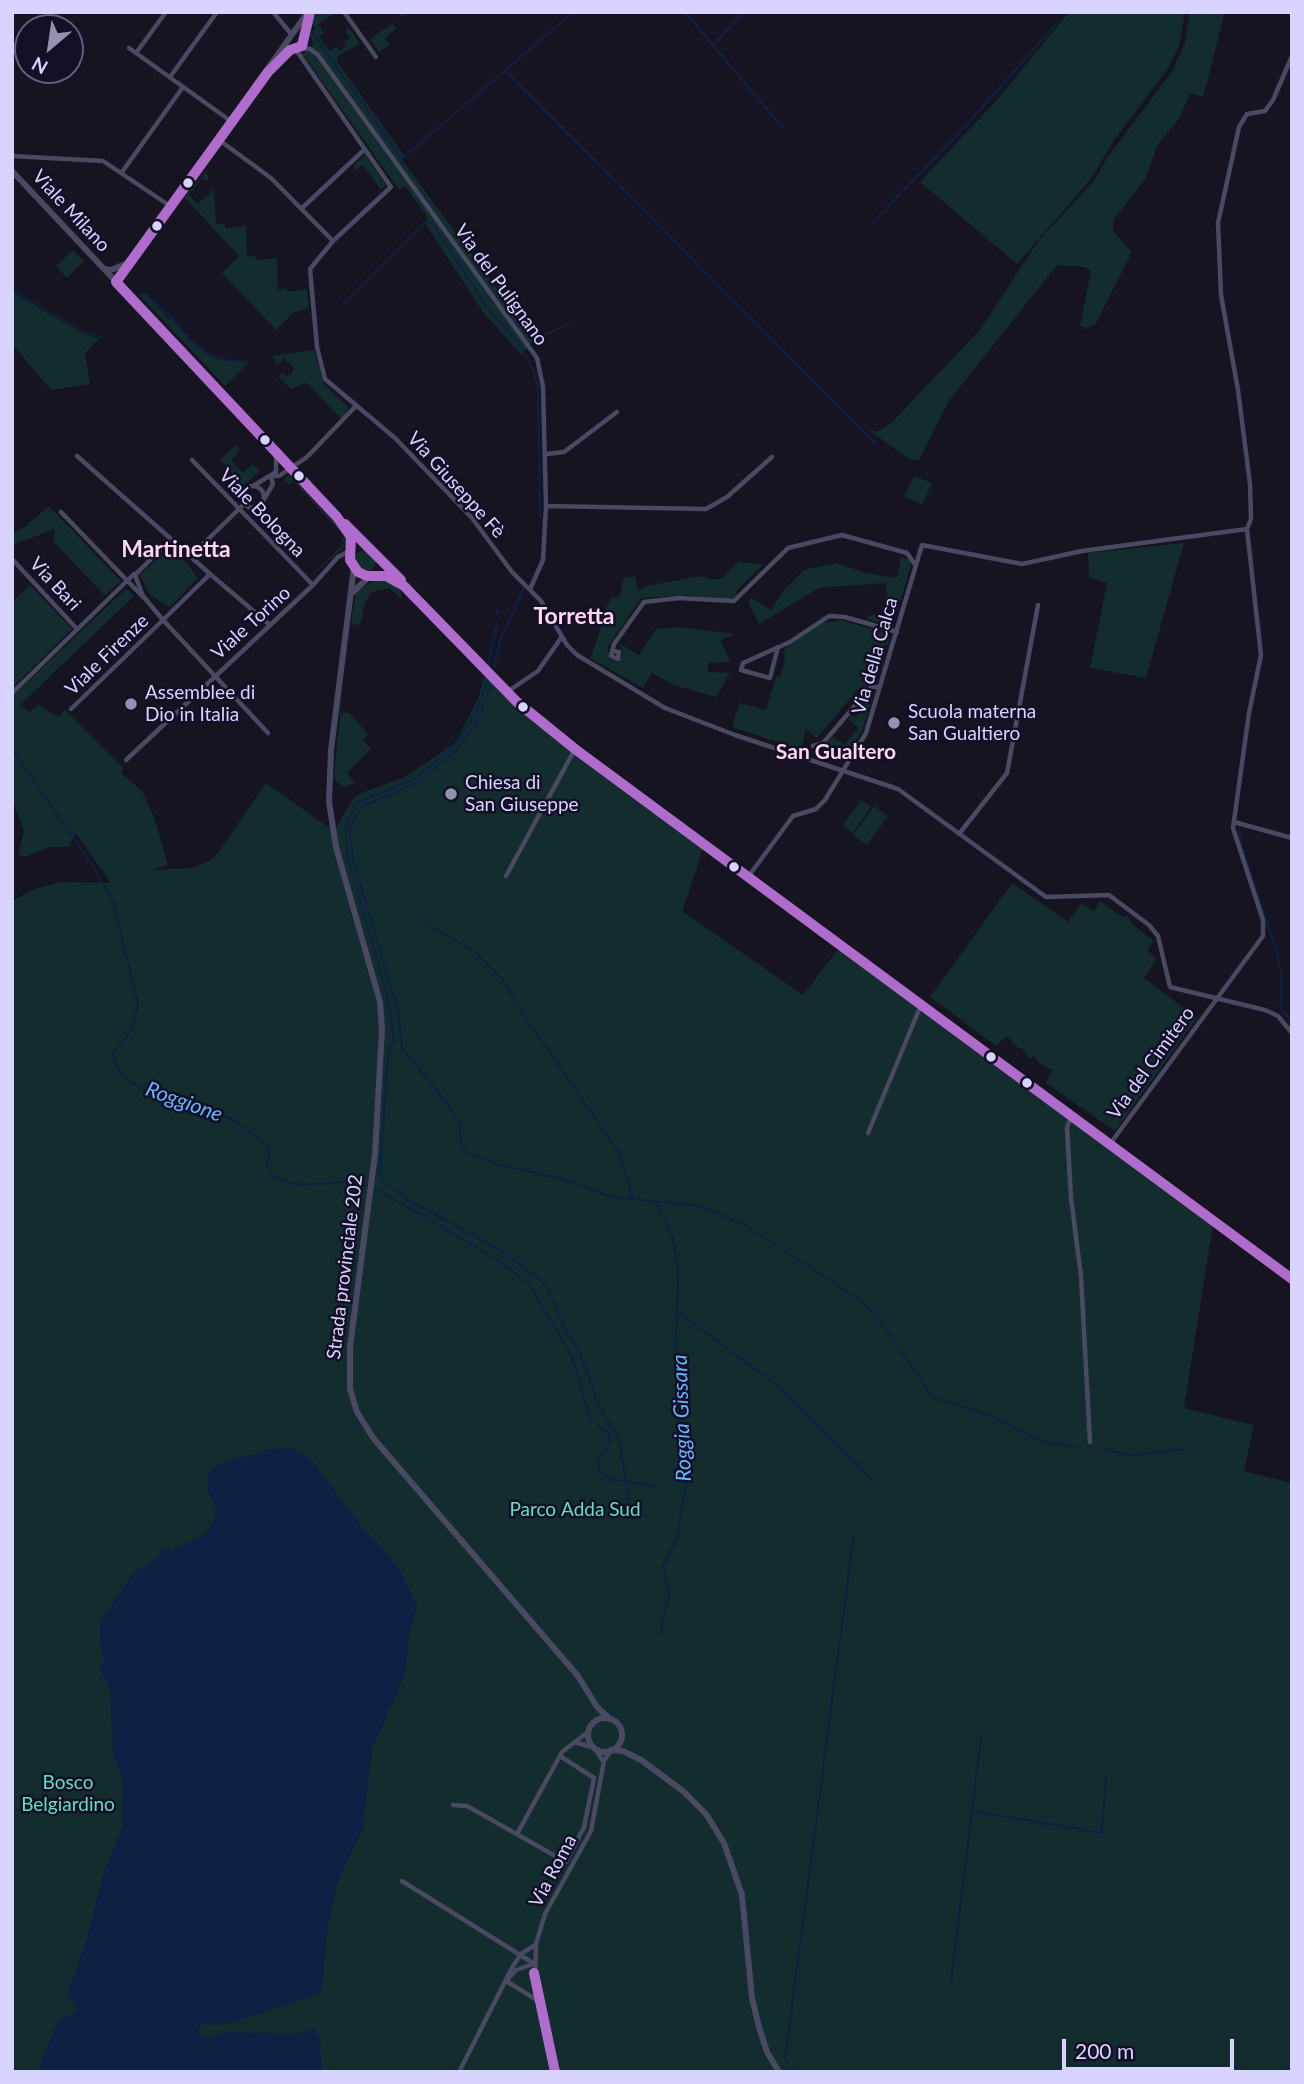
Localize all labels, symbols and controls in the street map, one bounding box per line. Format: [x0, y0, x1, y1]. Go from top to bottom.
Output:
north arrow [14, 14, 84, 84]
text: N [28, 52, 52, 80]
street label: Viale Milano [27, 165, 115, 257]
unlabelled marker [181, 176, 195, 190]
unlabelled marker [150, 219, 164, 233]
street label: Via del Pulignano [449, 220, 553, 350]
street label: Via Giuseppe Fè [402, 427, 510, 543]
unlabelled marker [258, 433, 272, 447]
street label: Viale Bologna [214, 464, 310, 562]
unlabelled marker [292, 469, 306, 483]
district label: Martinetta [121, 536, 231, 564]
street label: Via Bari [25, 553, 85, 615]
street label: Viale Torino [207, 581, 295, 665]
street label: Via della Calca [847, 595, 903, 717]
district label: Torretta [533, 603, 615, 631]
street label: Viale Firenze [61, 610, 153, 700]
place label: Assemblee di Dio in Italia [145, 682, 255, 726]
marker: Assemblee di Dio in Italia [123, 696, 139, 712]
unlabelled marker [516, 700, 530, 714]
place label: Scuola materna San Gualtiero [908, 701, 1036, 745]
marker: Scuola materna San Gualtiero [886, 715, 902, 731]
district label: San Gualtero [776, 739, 896, 765]
place label: Chiesa di San Giuseppe [465, 772, 579, 816]
marker: Chiesa di San Giuseppe [443, 786, 459, 802]
unlabelled marker [727, 860, 741, 874]
street label: Via del Cimitero [1103, 1002, 1199, 1124]
unlabelled marker [984, 1050, 998, 1064]
unlabelled marker [1020, 1076, 1034, 1090]
water label: Roggione [142, 1077, 226, 1127]
street label: Strada provinciale 202 [322, 1173, 368, 1361]
water label: Roggia Gissara [667, 1354, 697, 1482]
park label: Parco Adda Sud [509, 1499, 641, 1521]
park label: Bosco Belgiardino [21, 1772, 115, 1816]
street label: Via Roma [524, 1831, 582, 1911]
scale bar [1066, 2024, 1238, 2068]
text: 200 m [1075, 2038, 1134, 2063]

